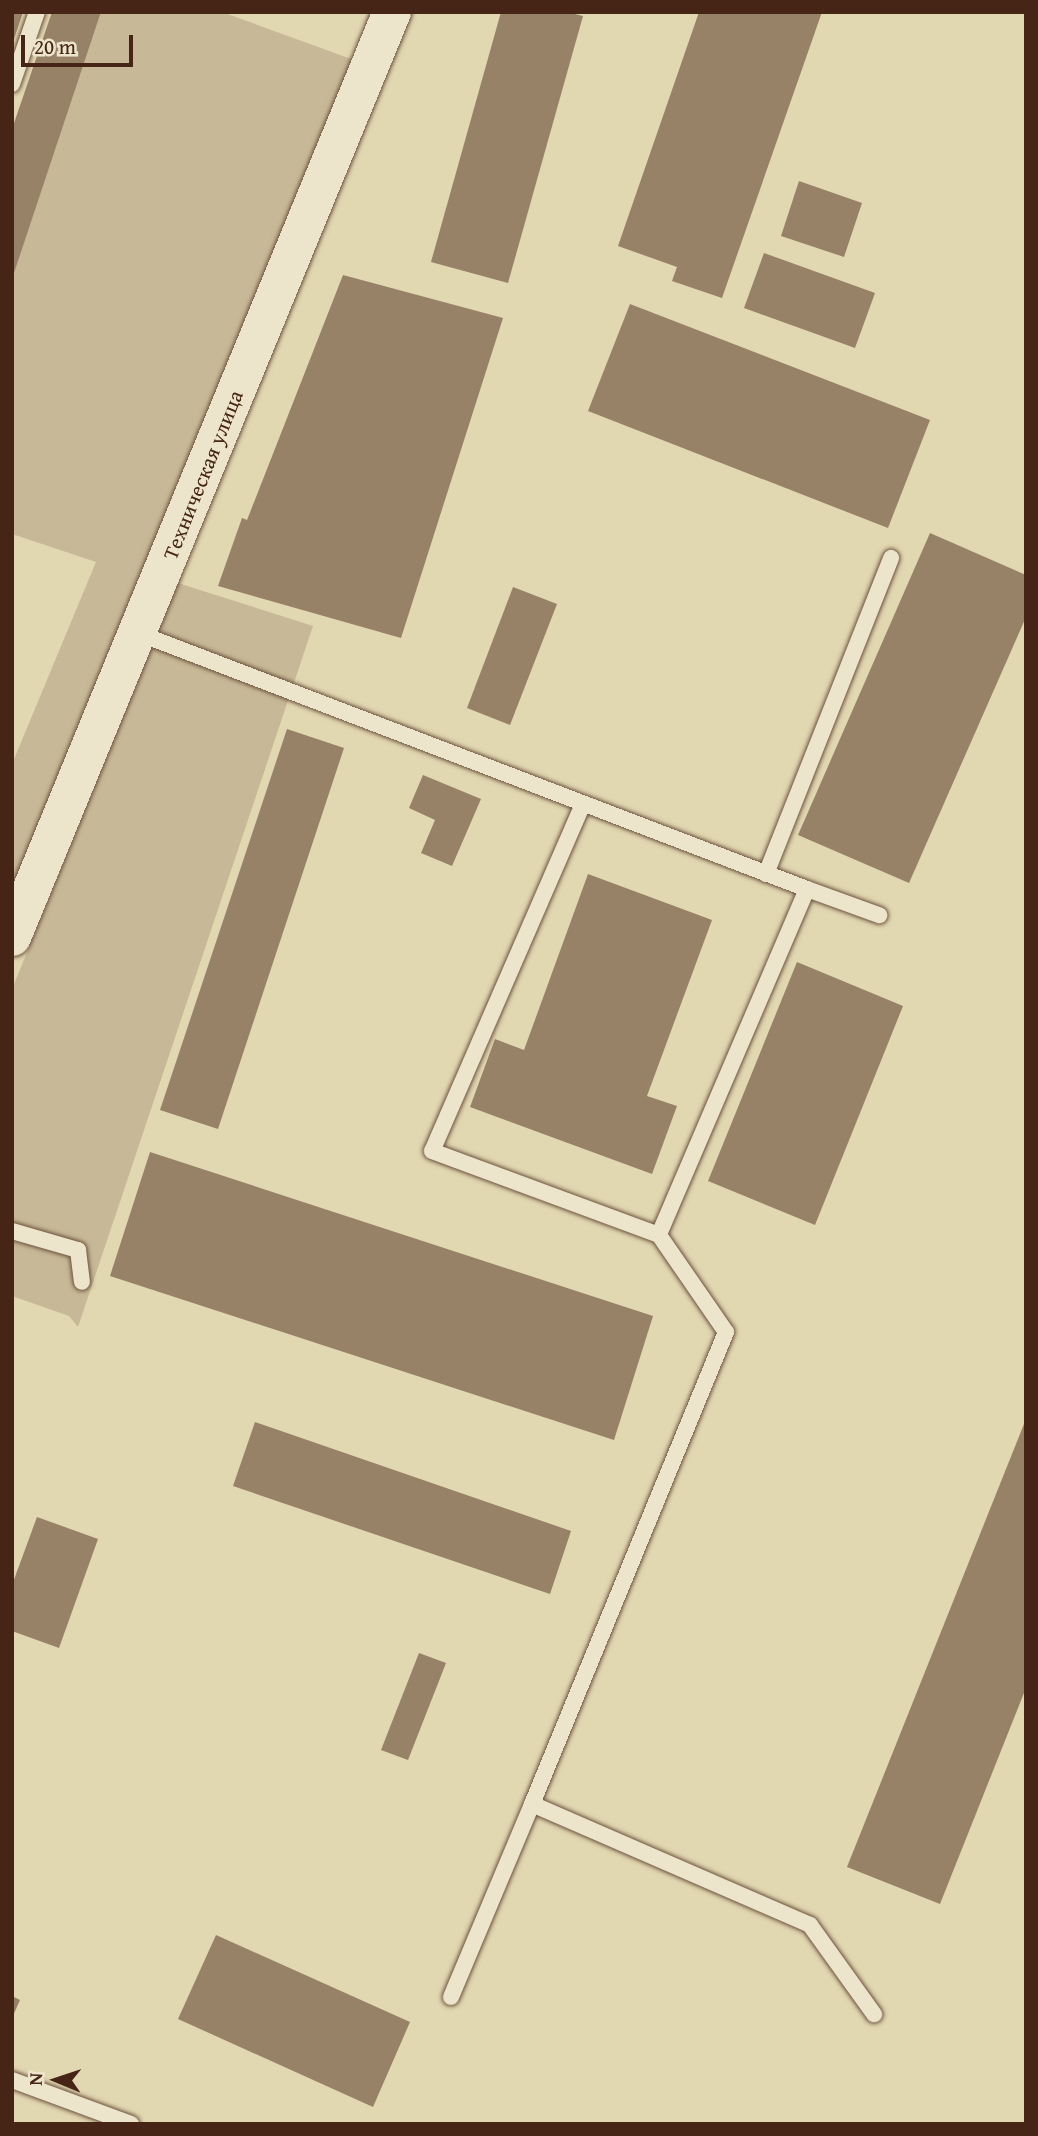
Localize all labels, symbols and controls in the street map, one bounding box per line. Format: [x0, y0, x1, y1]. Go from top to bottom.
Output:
scale bar [24, 21, 136, 65]
text: 20 m [34, 31, 76, 62]
street label: Техническая улица [158, 387, 248, 563]
north arrow [21, 2045, 91, 2115]
text: N [21, 2072, 49, 2086]

